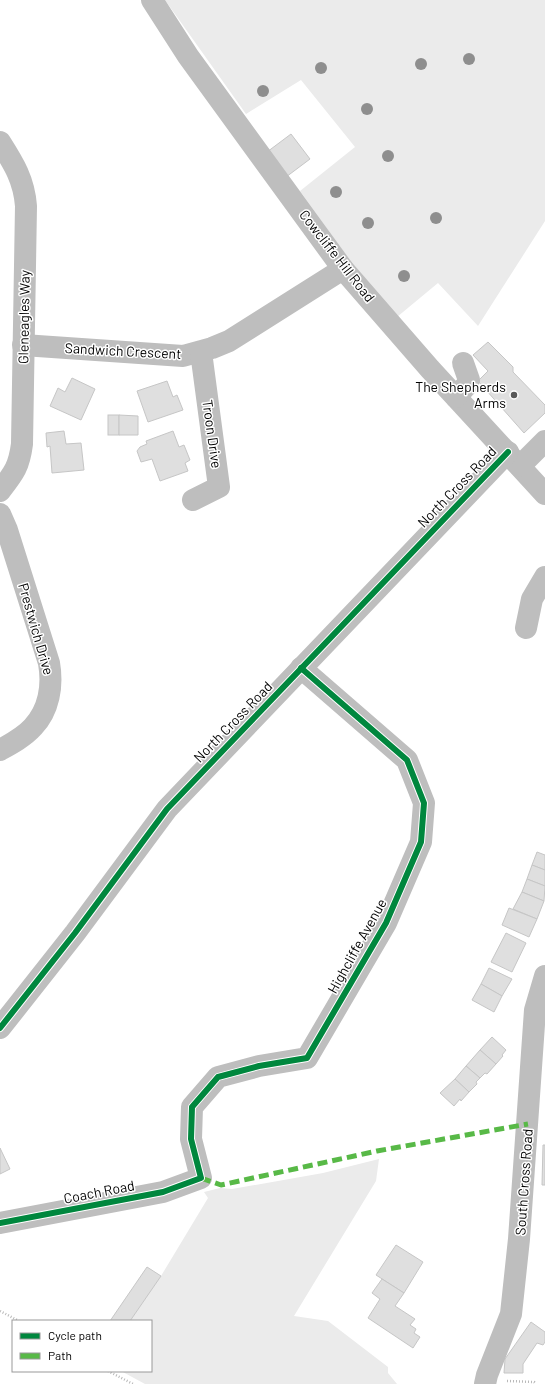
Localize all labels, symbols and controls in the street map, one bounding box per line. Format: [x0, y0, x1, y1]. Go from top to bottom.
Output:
street label: Cowcliffe Hill Road [296, 206, 379, 305]
street label: Gleneagles Way [14, 269, 33, 364]
street label: Sandwich Crescent [64, 339, 182, 362]
place label: The Shepherds Arms [415, 378, 506, 411]
marker: The Shepherds Arms [509, 390, 519, 400]
street label: Troon Drive [199, 399, 226, 469]
street label: North Cross Road [414, 443, 500, 531]
street label: Prestwich Drive [15, 581, 58, 677]
street label: North Cross Road [190, 678, 276, 766]
street label: Highcliffe Avenue [323, 895, 390, 996]
street label: South Cross Road [511, 1128, 536, 1236]
street label: Coach Road [62, 1176, 136, 1207]
legend [12, 1320, 152, 1372]
text: Cycle path [48, 1328, 102, 1342]
text: Path [48, 1348, 72, 1362]

